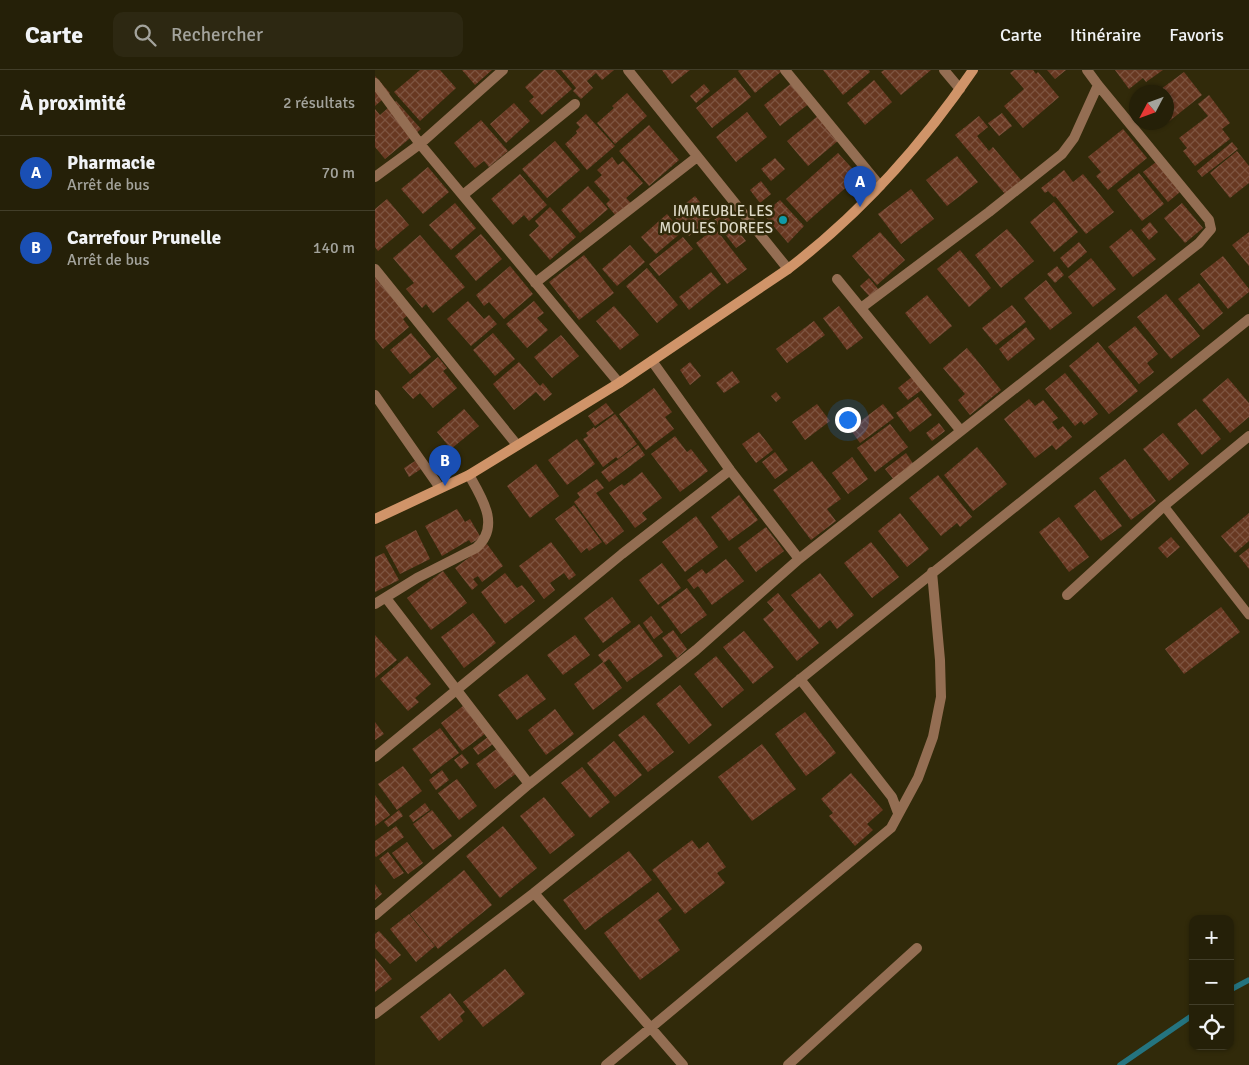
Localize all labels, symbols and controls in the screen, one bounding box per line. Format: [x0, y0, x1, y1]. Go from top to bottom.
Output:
search box [113, 12, 463, 57]
text: Carte [25, 20, 83, 50]
icon: search [131, 21, 159, 49]
text: Rechercher [171, 23, 263, 47]
text: Carte [1000, 24, 1042, 46]
text: Itinéraire [1070, 24, 1141, 46]
text: Favoris [1169, 24, 1224, 46]
north arrow [1129, 85, 1174, 130]
text: À proximité [20, 90, 126, 116]
text: 2 résultats [283, 93, 355, 113]
text: Pharmacie [67, 151, 155, 175]
text: A [31, 163, 41, 183]
text: 70 m [321, 163, 355, 183]
pin: A [844, 166, 876, 207]
text: Arrêt de bus [67, 175, 150, 195]
place label: IMMEUBLE LES MOULES DOREES [659, 202, 773, 237]
marker: IMMEUBLE LES MOULES DOREES [777, 214, 789, 226]
text: Carrefour Prunelle [67, 226, 221, 250]
text: B [31, 238, 41, 258]
text: 140 m [313, 238, 355, 258]
text: Arrêt de bus [67, 250, 150, 270]
your location [835, 407, 861, 433]
pin: B [429, 445, 461, 486]
map controls [1189, 915, 1234, 1050]
button: + [1189, 915, 1234, 960]
button: − [1189, 960, 1234, 1005]
button: locate [1189, 1005, 1234, 1050]

